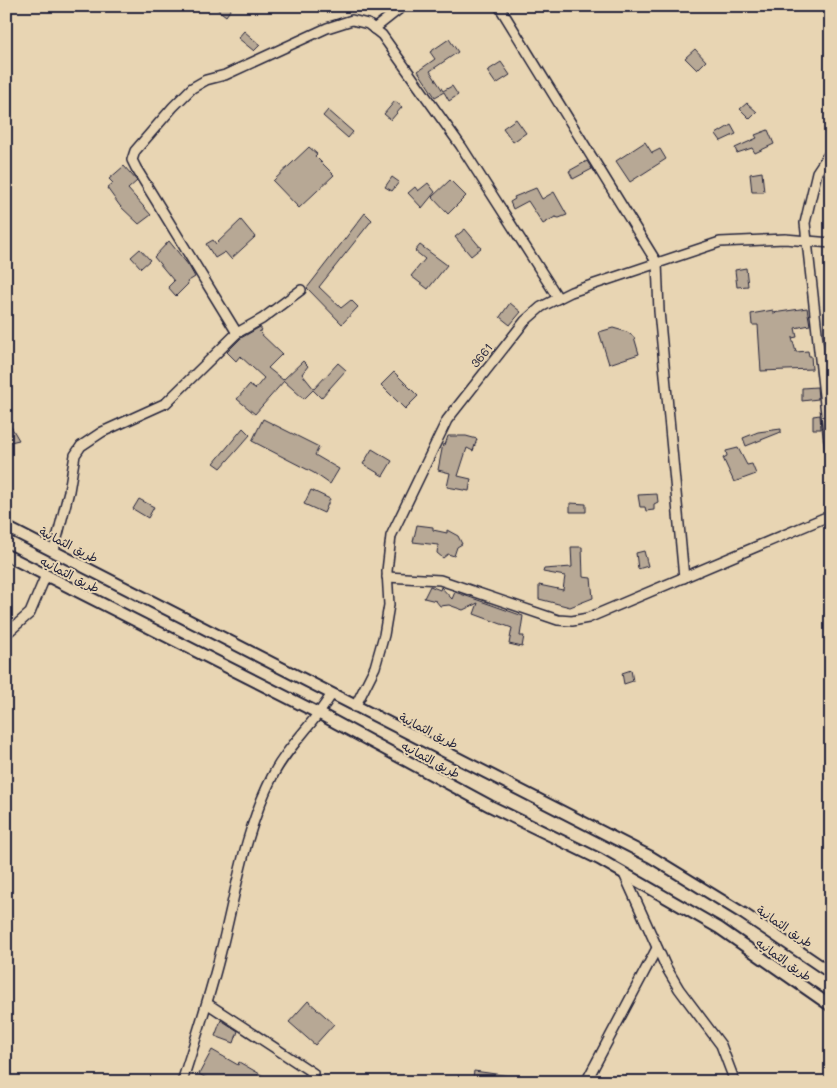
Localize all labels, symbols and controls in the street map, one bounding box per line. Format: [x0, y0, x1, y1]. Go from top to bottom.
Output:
street label: 3661 [466, 340, 496, 370]
street label: طريق الثمانية [37, 522, 101, 566]
street label: طريق الثمانيه [38, 552, 102, 596]
street label: طريق الثمانية [397, 708, 461, 752]
street label: طريق الثمانيه [399, 737, 463, 781]
street label: طريق الثمانية [754, 901, 816, 951]
street label: طريق الثمانيه [753, 934, 815, 984]

